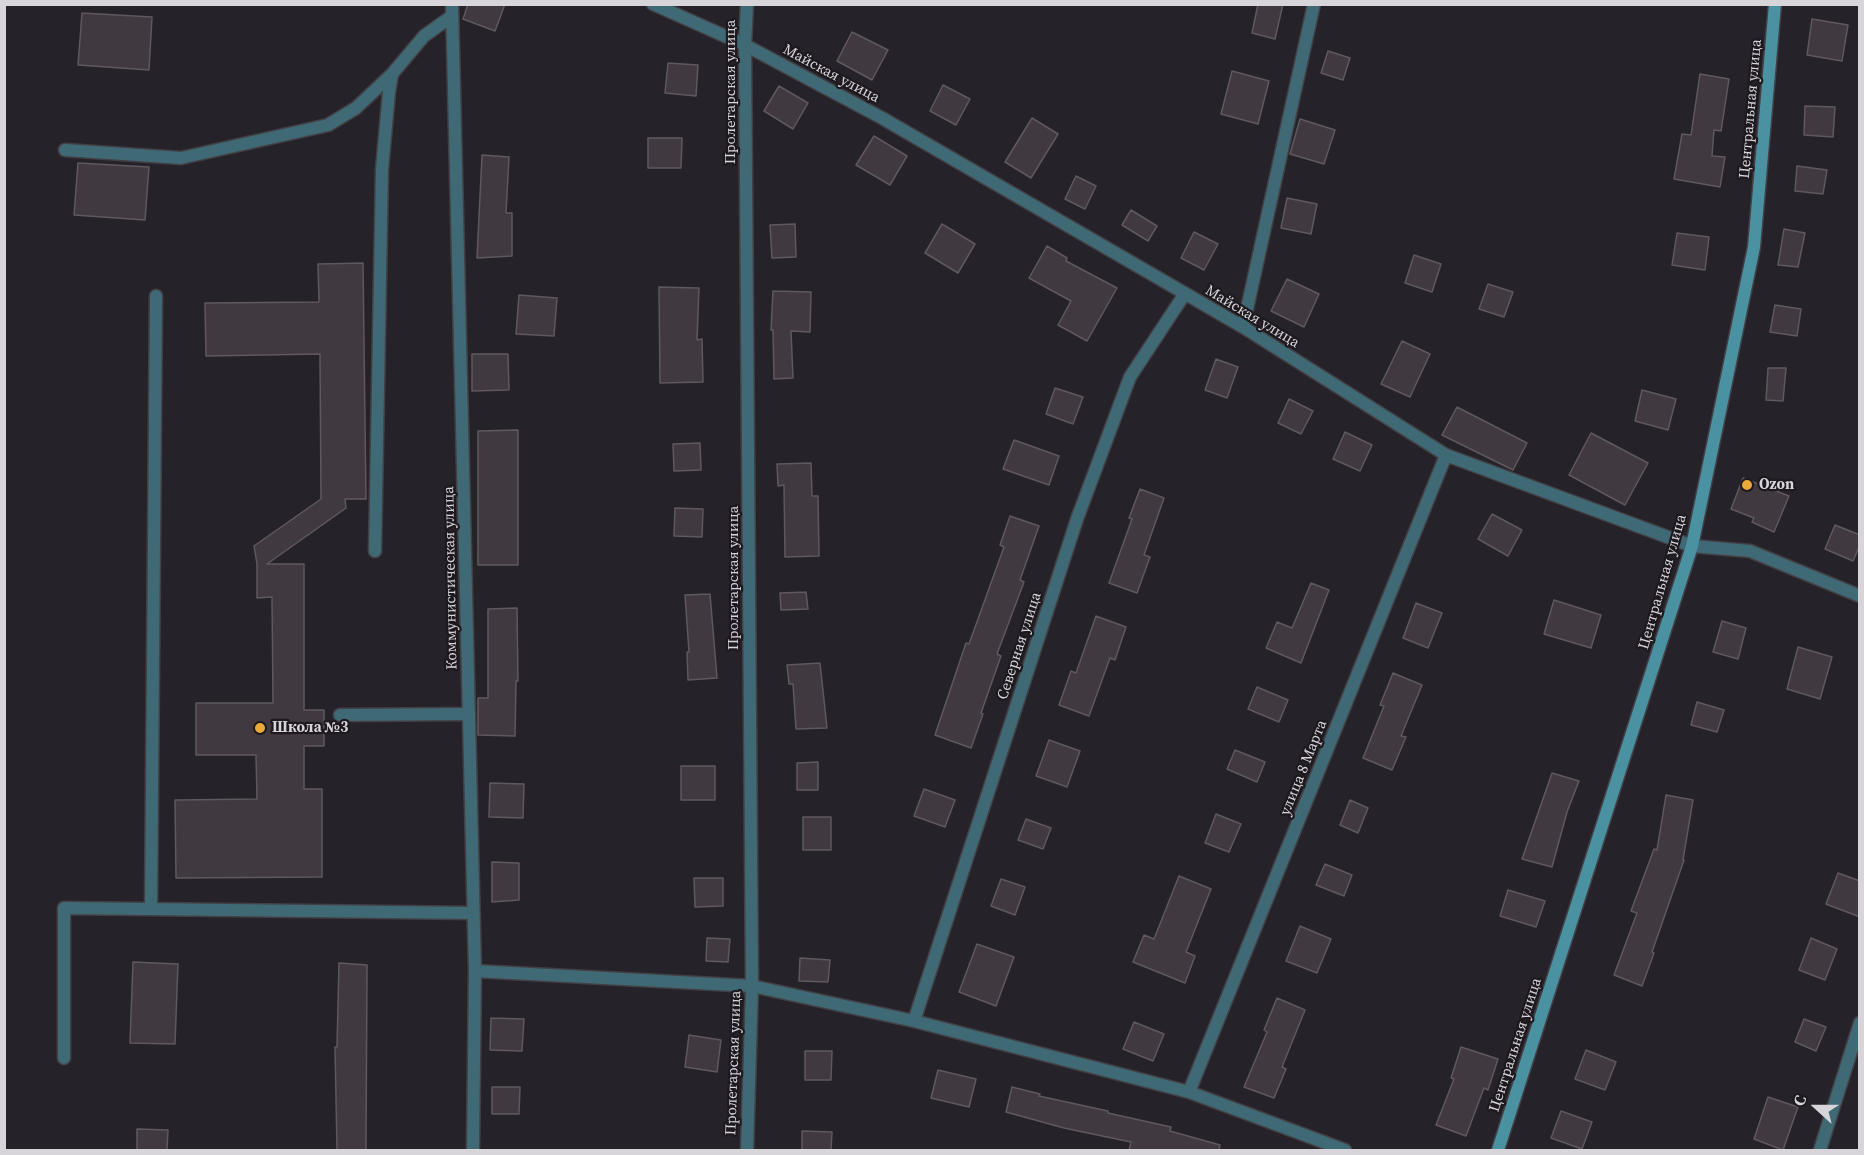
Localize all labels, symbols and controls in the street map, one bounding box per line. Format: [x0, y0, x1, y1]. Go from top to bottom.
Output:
street label: Пролетарская улица [722, 20, 740, 164]
street label: Центральная улица [1736, 39, 1766, 179]
street label: Майская улица [780, 41, 882, 107]
street label: Майская улица [1201, 282, 1303, 352]
place label: Ozon [1759, 476, 1794, 494]
marker: Ozon [1740, 478, 1754, 492]
street label: Коммунистическая улица [440, 486, 462, 670]
street label: Пролетарская улица [725, 506, 743, 650]
street label: Центральная улица [1635, 512, 1691, 652]
street label: Северная улица [994, 590, 1046, 702]
street label: улица 8 Марта [1277, 718, 1331, 818]
place label: Школа №3 [272, 719, 348, 737]
marker: Школа №3 [253, 721, 267, 735]
street label: Центральная улица [1486, 976, 1546, 1114]
street label: Пролетарская улица [722, 990, 746, 1136]
north arrow [1786, 1077, 1846, 1137]
text: С [1787, 1092, 1811, 1109]

